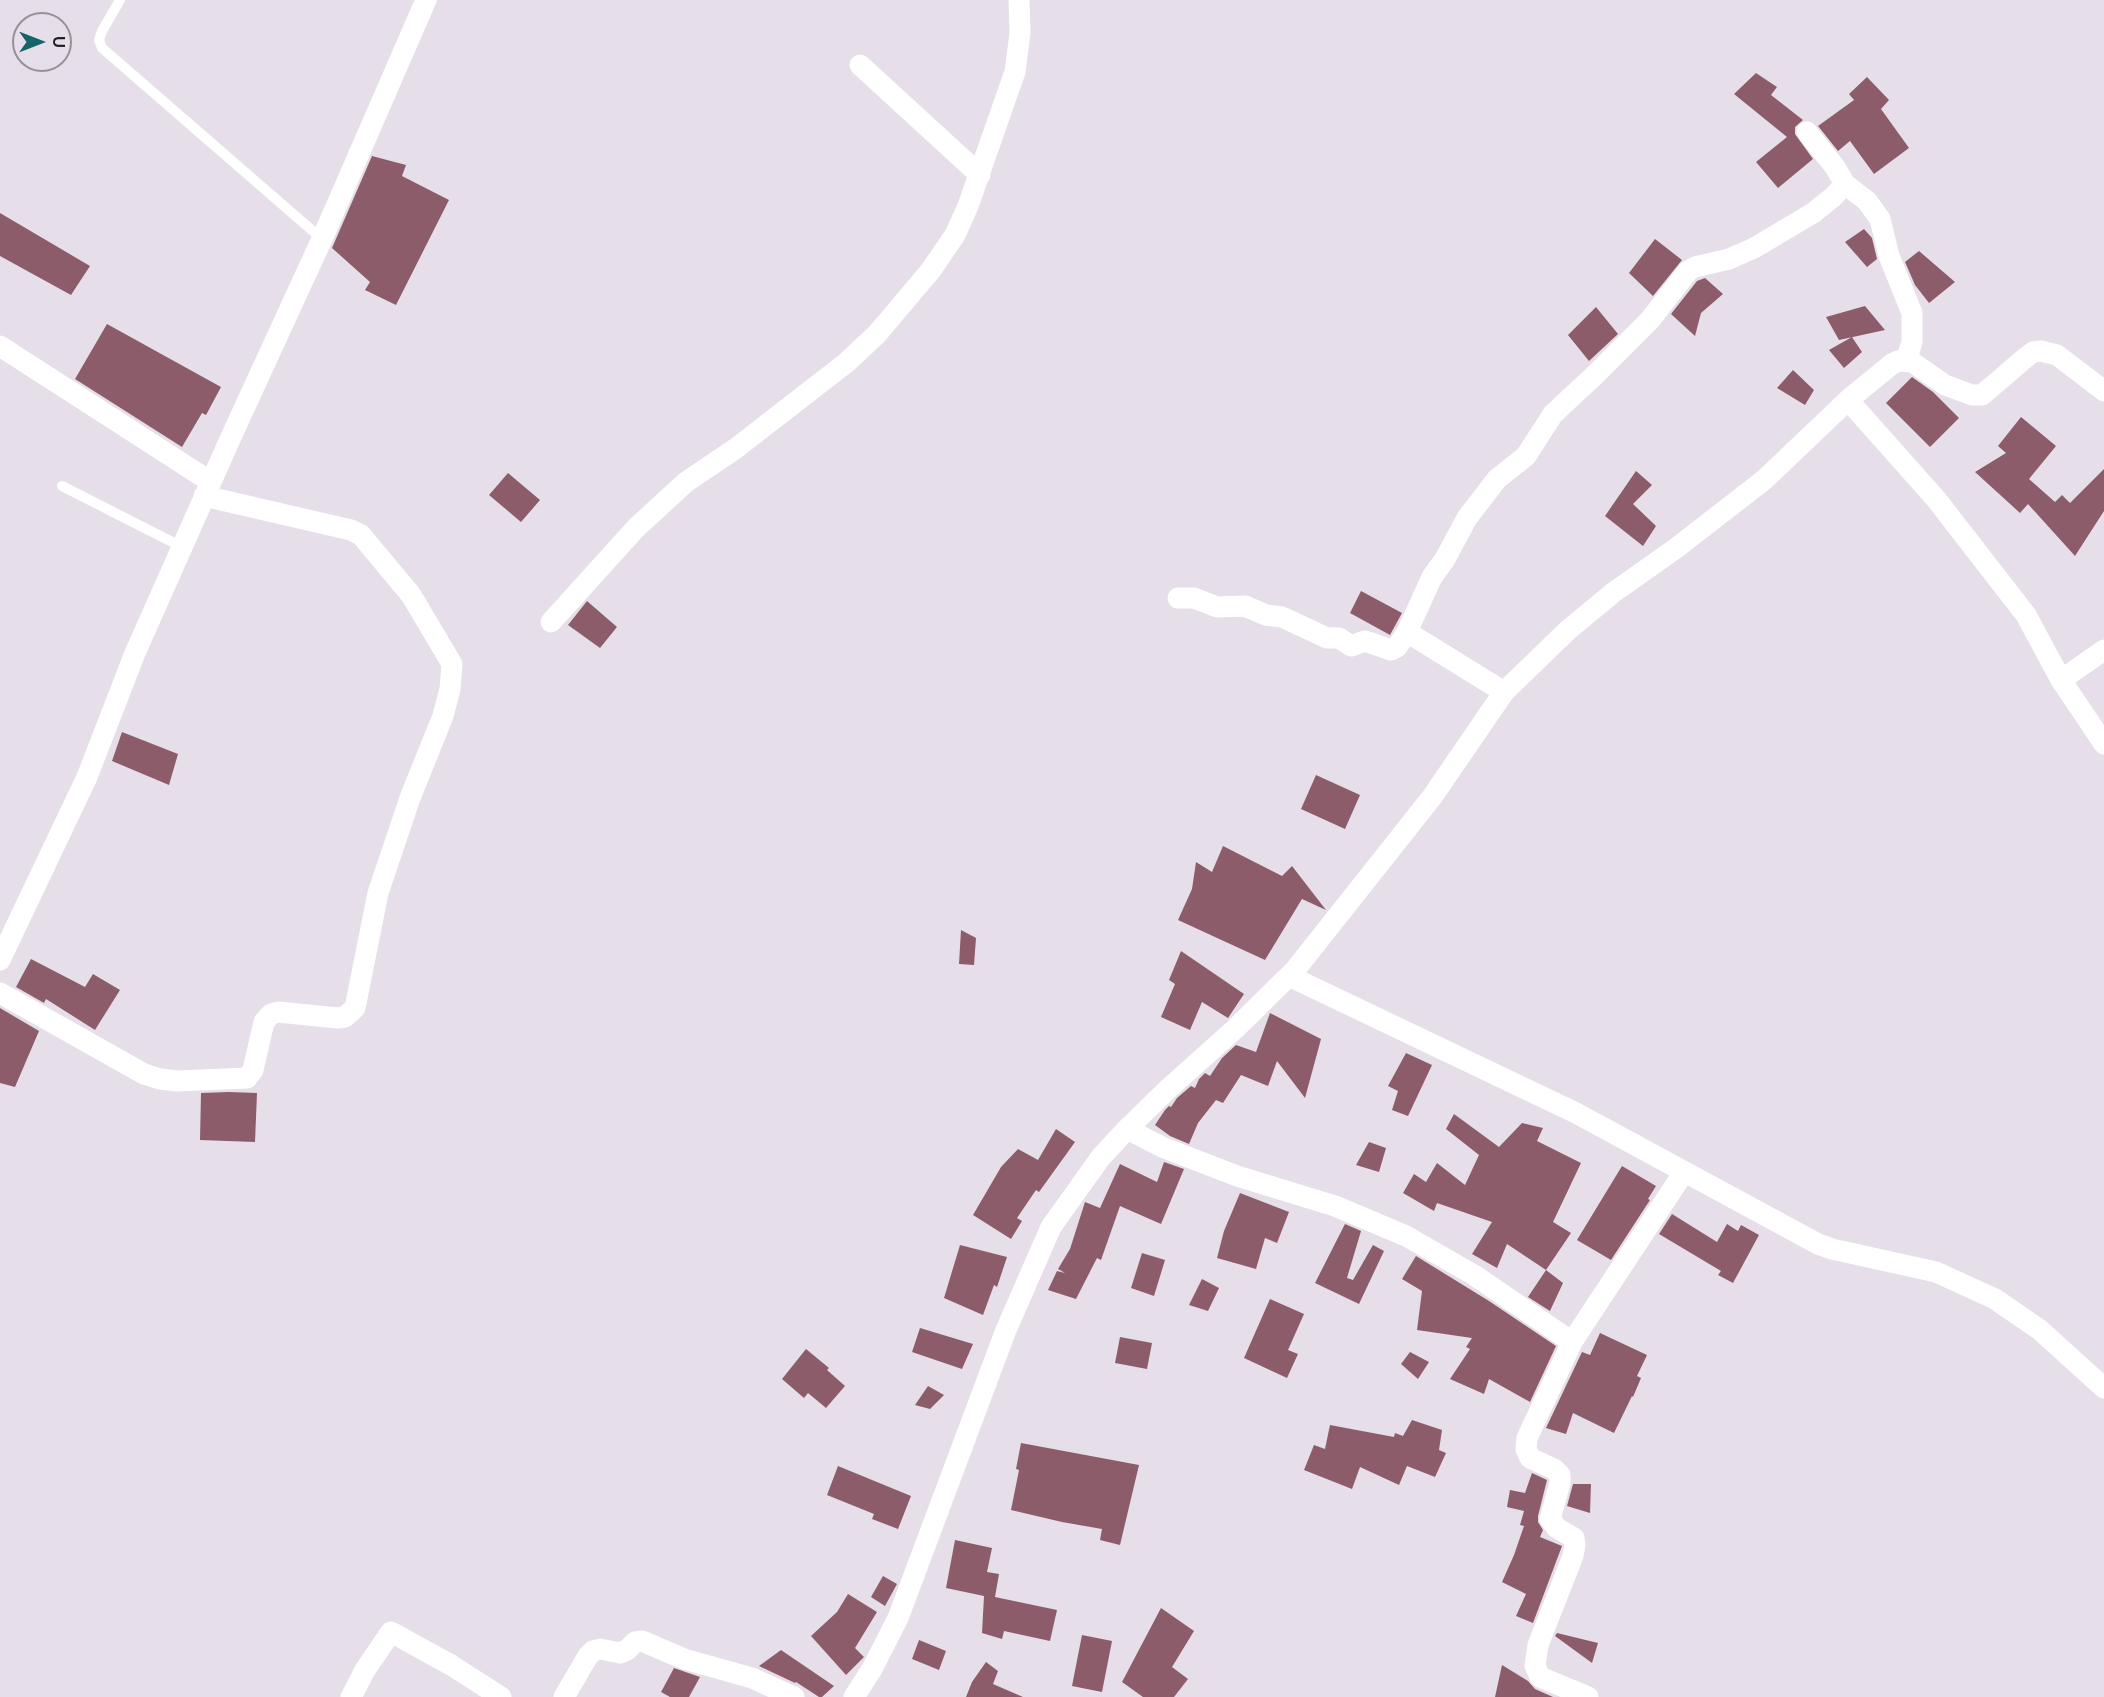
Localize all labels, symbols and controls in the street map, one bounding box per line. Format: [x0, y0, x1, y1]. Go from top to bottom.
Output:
north arrow [12, 12, 72, 72]
text: U [49, 36, 68, 48]

